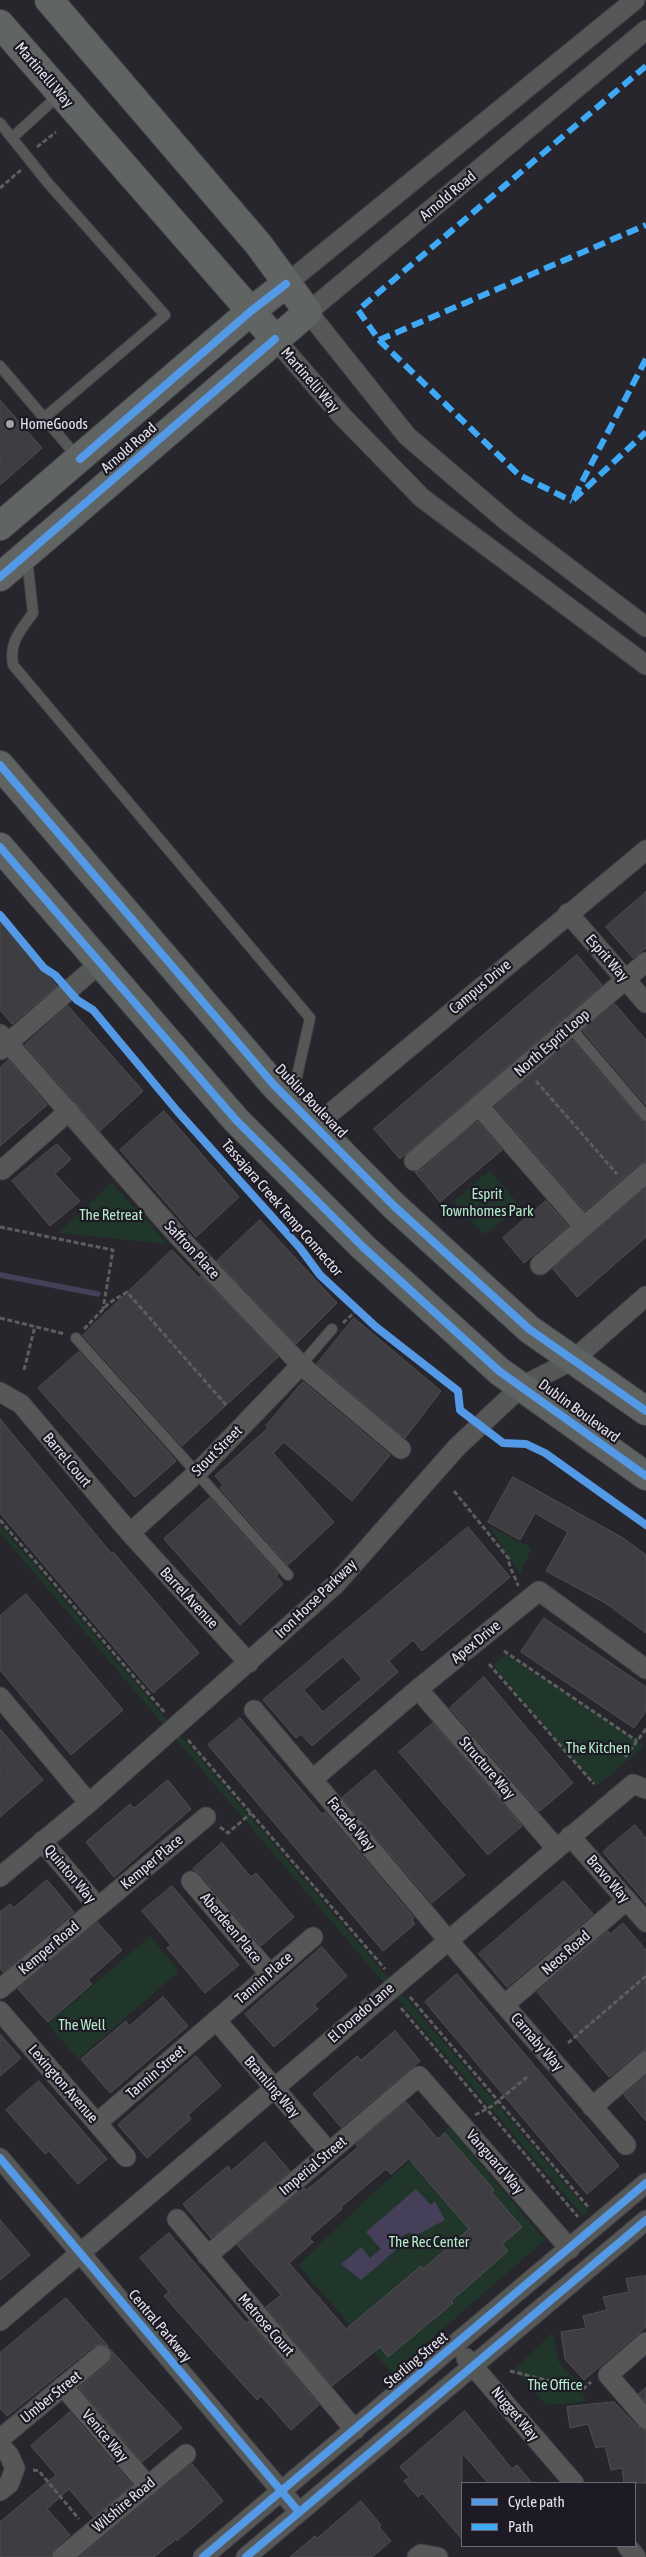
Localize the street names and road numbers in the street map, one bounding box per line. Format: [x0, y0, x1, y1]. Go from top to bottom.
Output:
street label: Martinelli Way [11, 39, 77, 111]
street label: Arnold Road [416, 167, 480, 225]
street label: Martinelli Way [277, 344, 343, 416]
street label: Arnold Road [98, 419, 160, 477]
street label: Esprit Way [582, 931, 632, 985]
street label: Campus Drive [445, 956, 515, 1018]
street label: North Esprit Loop [511, 1005, 593, 1081]
street label: Dublin Boulevard [271, 1060, 351, 1142]
street label: Tassajara Creek Temp Connector [218, 1136, 346, 1280]
street label: Saffron Place [161, 1217, 223, 1283]
street label: Dublin Boulevard [535, 1376, 623, 1446]
street label: Stout Street [188, 1422, 246, 1480]
street label: Barrel Court [39, 1429, 95, 1491]
street label: Iron Horse Parkway [272, 1556, 360, 1642]
street label: Barrel Avenue [156, 1564, 222, 1632]
street label: Apex Drive [448, 1617, 504, 1667]
street label: Structure Way [455, 1733, 519, 1803]
street label: Facade Way [323, 1793, 379, 1855]
street label: Kemper Place [117, 1831, 187, 1893]
street label: Quinton Way [40, 1841, 100, 1907]
street label: Bravo Way [583, 1852, 633, 1906]
street label: Aberdeen Place [196, 1889, 266, 1967]
street label: Kemper Road [15, 1917, 83, 1979]
street label: Neos Road [538, 1927, 594, 1979]
street label: Tannin Place [231, 1948, 297, 2008]
street label: El Dorado Lane [324, 1979, 398, 2047]
street label: Carnaby Way [507, 2009, 567, 2075]
street label: Lexington Avenue [24, 2041, 102, 2127]
street label: Tannin Street [123, 2041, 189, 2103]
street label: Bramling Way [240, 2052, 304, 2122]
street label: Vanguard Way [462, 2126, 528, 2198]
street label: Imperial Street [276, 2133, 350, 2199]
street label: Central Parkway [124, 2286, 196, 2366]
street label: Metrose Court [234, 2290, 298, 2360]
street label: Sterling Street [380, 2328, 452, 2392]
street label: Umber Street [17, 2367, 85, 2427]
street label: Nugget Way [487, 2383, 543, 2445]
street label: Venice Way [78, 2406, 132, 2466]
street label: Wilshire Road [89, 2474, 159, 2536]

